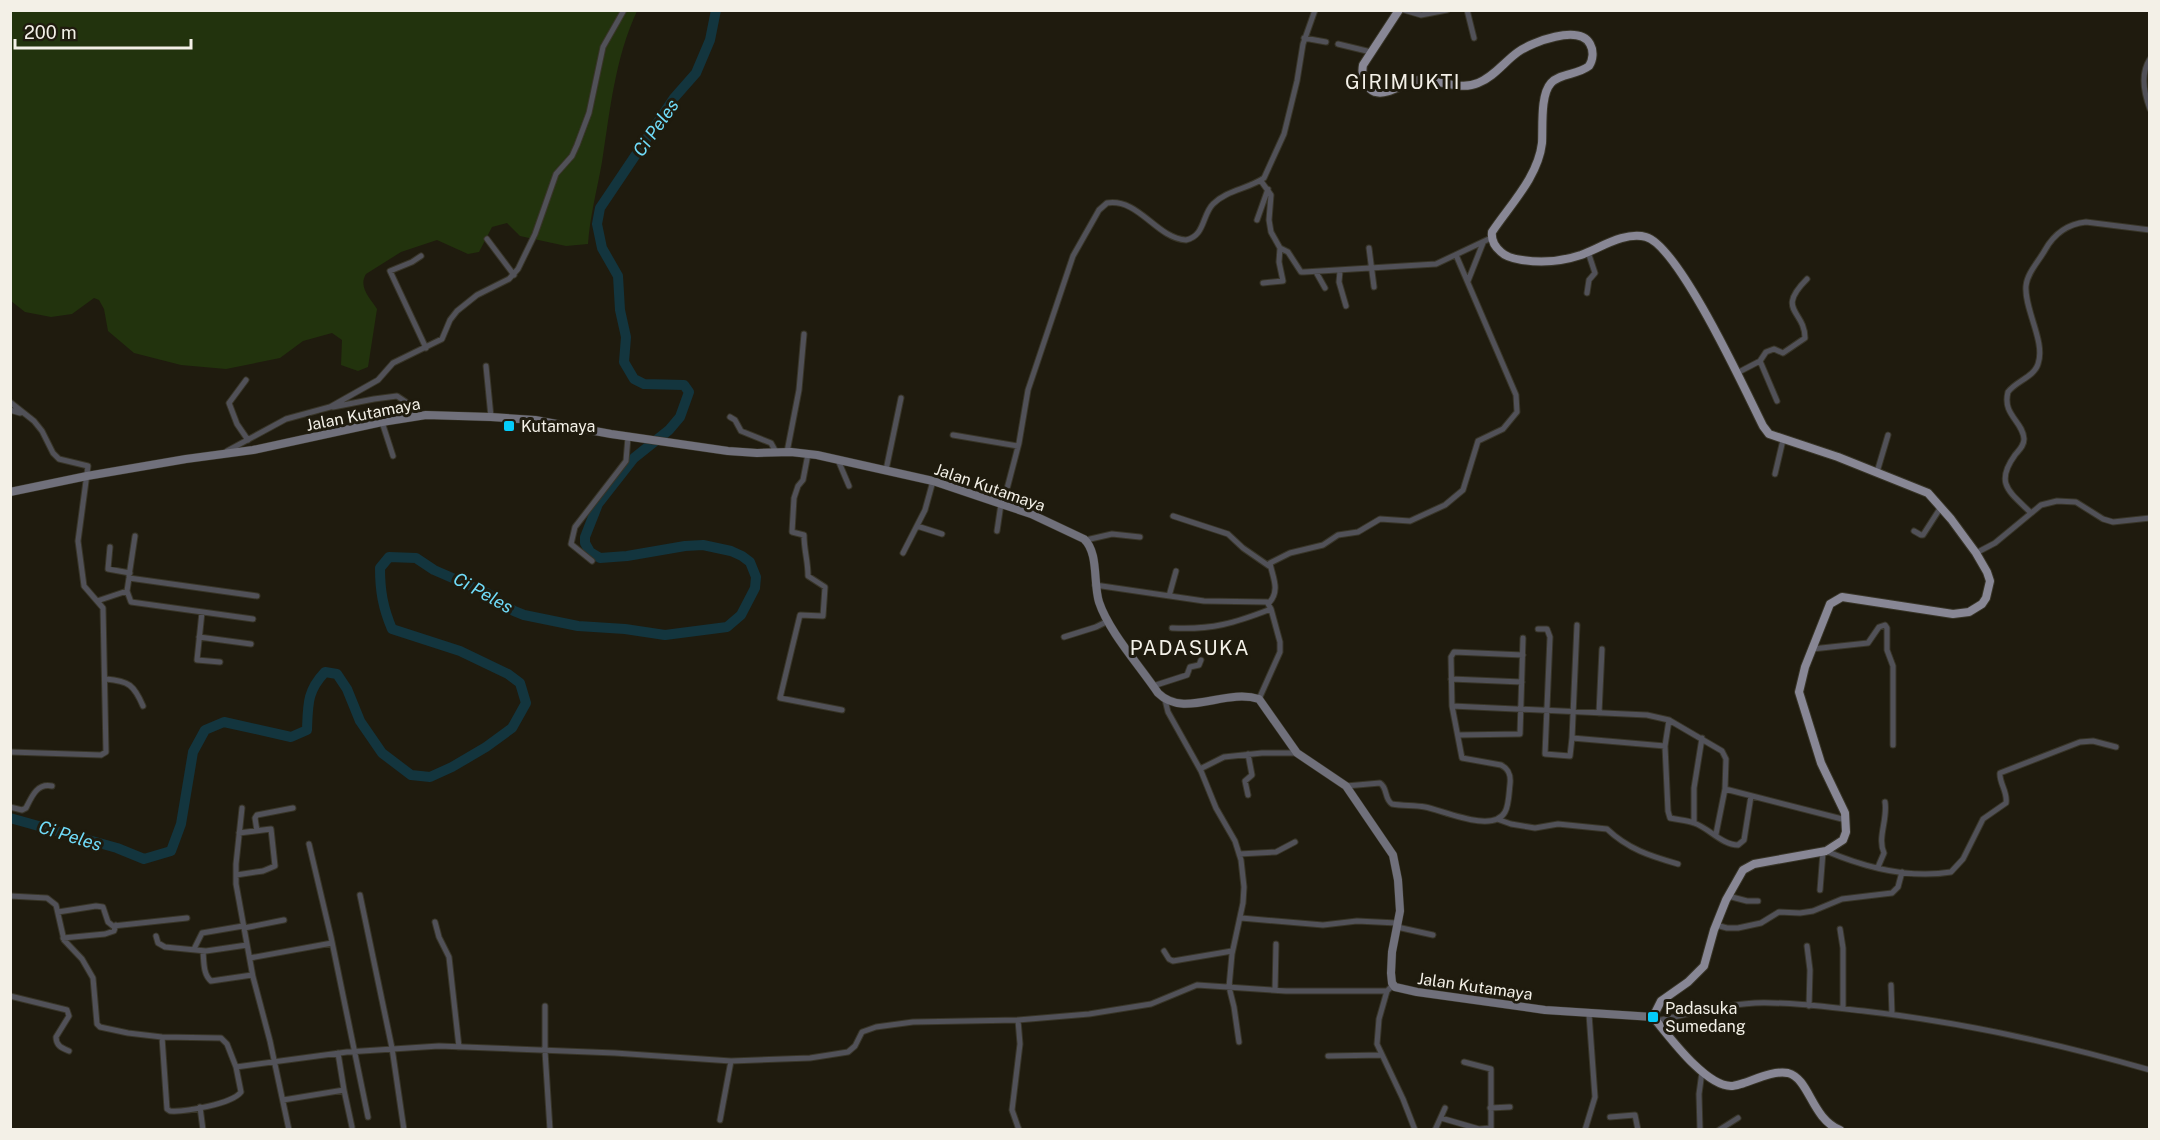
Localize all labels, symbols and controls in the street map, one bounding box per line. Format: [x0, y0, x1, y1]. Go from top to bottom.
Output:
scale bar [15, 12, 190, 50]
text: 200 m [24, 22, 77, 43]
district label: GIRIMUKTI [1345, 70, 1461, 94]
water label: Ci Peles [628, 95, 683, 160]
street label: Jalan Kutamaya [304, 394, 422, 435]
place label: Kutamaya [521, 417, 595, 436]
marker: Kutamaya [502, 419, 516, 433]
street label: Jalan Kutamaya [932, 460, 1048, 515]
water label: Ci Peles [450, 568, 517, 618]
district label: PADASUKA [1130, 636, 1250, 660]
water label: Ci Peles [36, 816, 104, 855]
street label: Jalan Kutamaya [1416, 969, 1534, 1004]
place label: Padasuka Sumedang [1665, 999, 1746, 1036]
marker: Padasuka Sumedang [1646, 1010, 1660, 1024]

